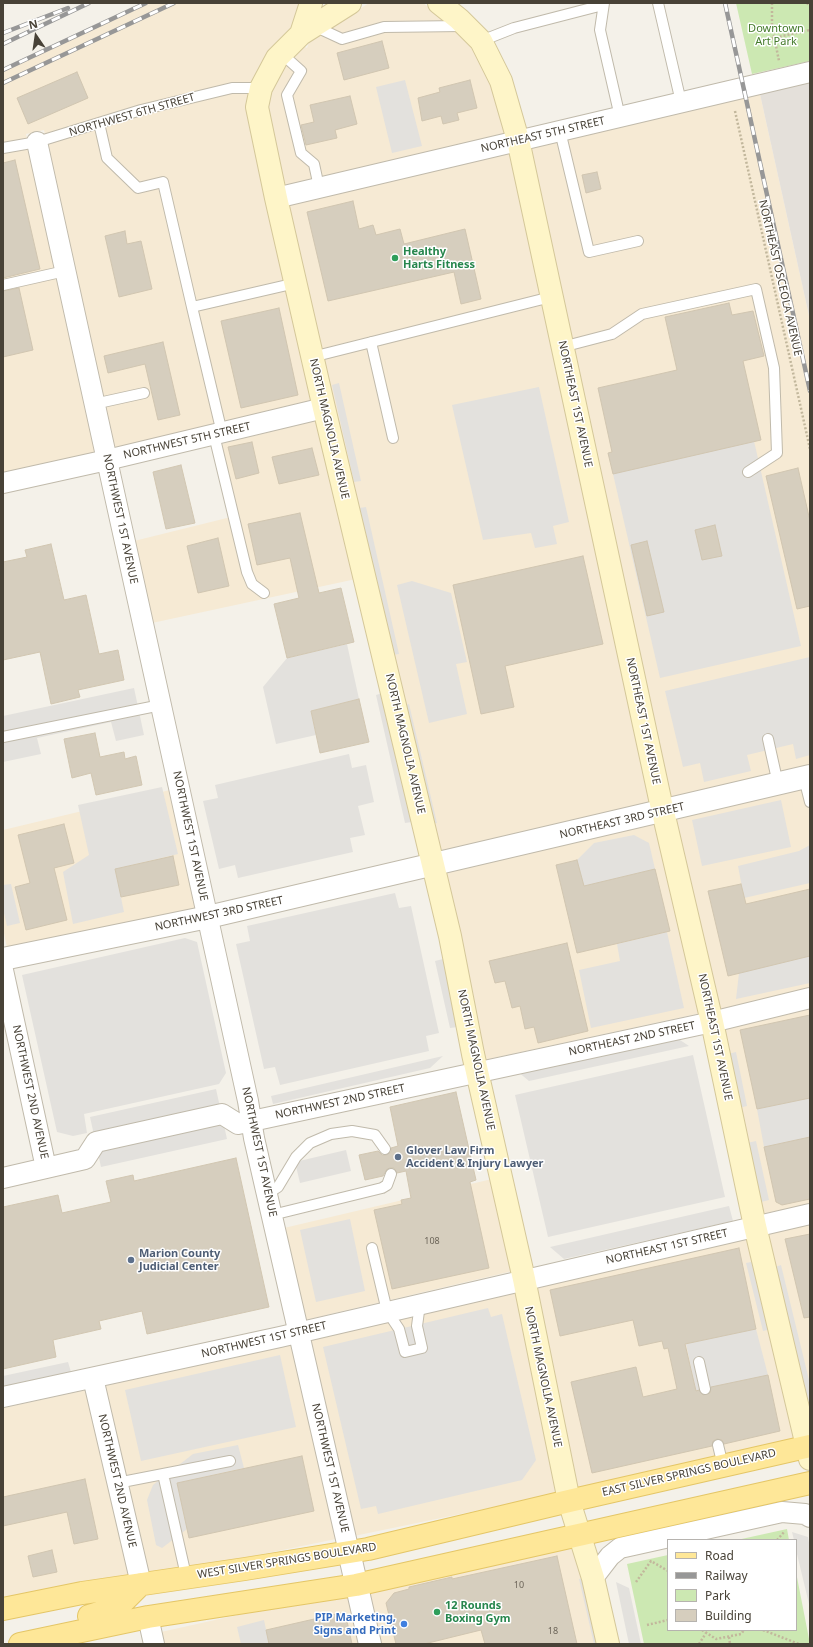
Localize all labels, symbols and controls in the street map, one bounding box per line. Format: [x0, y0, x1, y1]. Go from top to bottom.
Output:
north arrow [16, 16, 56, 56]
text: N [27, 16, 39, 32]
park label: Downtown Art Park [748, 22, 804, 48]
street label: NORTHWEST 6TH STREET [68, 91, 196, 139]
street label: NORTHEAST 5TH STREET [480, 114, 606, 156]
street label: NORTHEAST OSCEOLA AVENUE [756, 199, 804, 357]
place label: Healthy Harts Fitness [403, 245, 475, 271]
marker: Healthy Harts Fitness [390, 253, 400, 263]
street label: NORTHEAST 1ST AVENUE [555, 339, 595, 469]
street label: NORTH MAGNOLIA AVENUE [306, 357, 352, 501]
street label: NORTHWEST 5TH STREET [122, 420, 252, 462]
street label: NORTHWEST 1ST AVENUE [100, 453, 140, 585]
street label: NORTHEAST 1ST AVENUE [623, 656, 663, 786]
street label: NORTH MAGNOLIA AVENUE [382, 672, 428, 816]
street label: NORTHWEST 1ST AVENUE [170, 770, 210, 902]
street label: NORTHEAST 3RD STREET [558, 800, 686, 842]
street label: NORTHWEST 3RD STREET [154, 894, 284, 934]
street label: NORTHEAST 1ST AVENUE [695, 972, 735, 1102]
street label: NORTH MAGNOLIA AVENUE [455, 988, 497, 1132]
street label: NORTHEAST 2ND STREET [567, 1019, 697, 1059]
street label: NORTHWEST 2ND AVENUE [9, 1024, 51, 1160]
street label: NORTHWEST 2ND STREET [274, 1082, 406, 1122]
street label: NORTHWEST 1ST AVENUE [239, 1086, 279, 1218]
place label: Glover Law Firm Accident & Injury Lawyer [406, 1144, 543, 1170]
marker: Glover Law Firm Accident & Injury Lawyer [393, 1152, 403, 1162]
street label: NORTHEAST 1ST STREET [605, 1227, 729, 1267]
house number: 108 [424, 1236, 440, 1246]
place label: Marion County Judicial Center [139, 1247, 220, 1273]
marker: Marion County Judicial Center [126, 1255, 136, 1265]
street label: NORTH MAGNOLIA AVENUE [522, 1305, 564, 1449]
street label: NORTHWEST 1ST STREET [200, 1319, 328, 1361]
street label: NORTHWEST 1ST AVENUE [309, 1402, 351, 1534]
street label: NORTHWEST 2ND AVENUE [95, 1413, 139, 1549]
street label: EAST SILVER SPRINGS BOULEVARD [601, 1447, 777, 1499]
legend [667, 1539, 797, 1631]
street label: WEST SILVER SPRINGS BOULEVARD [196, 1540, 378, 1582]
text: Road [705, 1547, 734, 1564]
text: Railway [705, 1567, 748, 1584]
house number: 10 [514, 1580, 524, 1590]
text: Park [705, 1587, 730, 1604]
place label: 12 Rounds Boxing Gym [445, 1599, 511, 1625]
marker: 12 Rounds Boxing Gym [432, 1607, 442, 1617]
text: Building [705, 1607, 752, 1624]
place label: PIP Marketing, Signs and Print [314, 1611, 396, 1637]
marker: PIP Marketing, Signs and Print [399, 1619, 409, 1629]
house number: 18 [548, 1626, 558, 1636]

